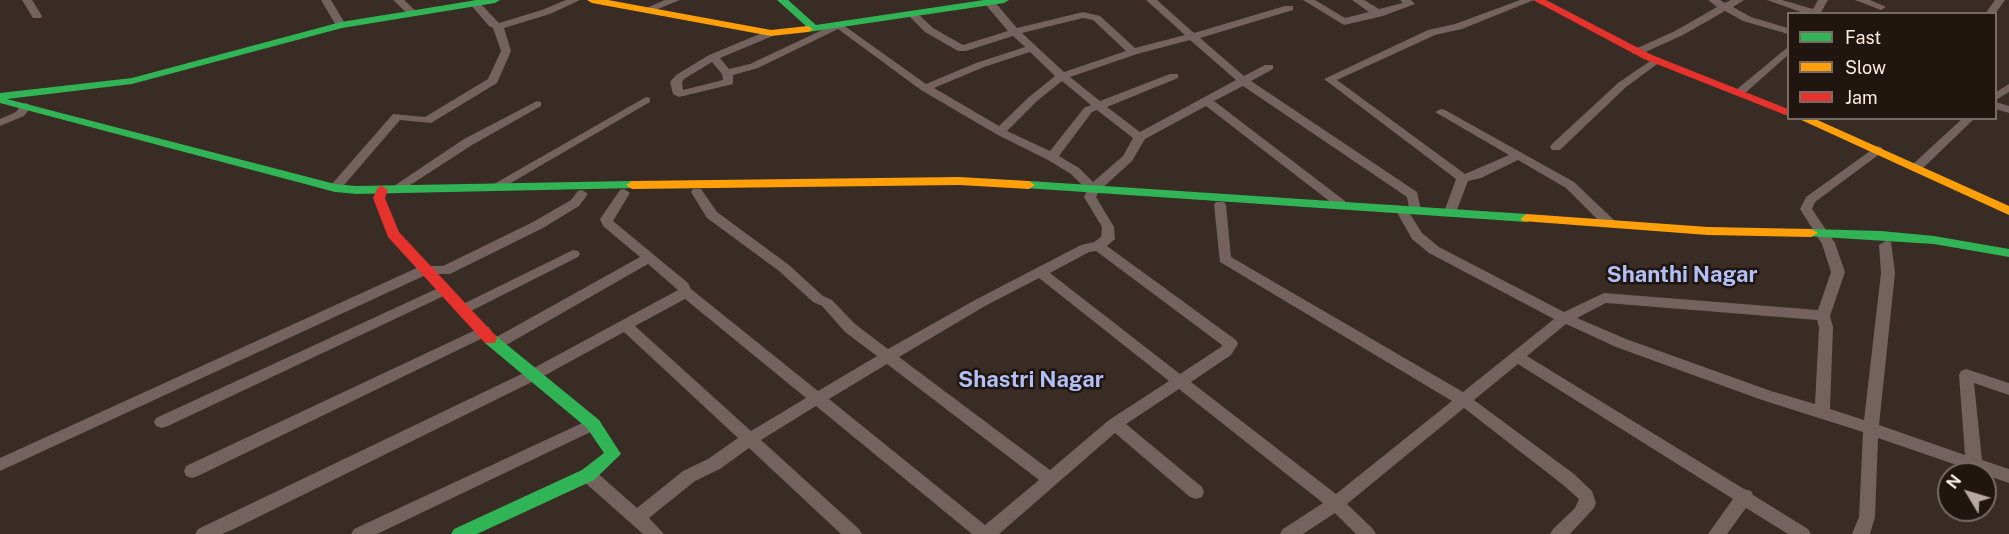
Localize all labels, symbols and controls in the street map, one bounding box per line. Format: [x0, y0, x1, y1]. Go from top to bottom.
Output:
legend [1787, 12, 1997, 120]
text: Fast [1845, 27, 1881, 48]
text: Slow [1845, 57, 1886, 78]
text: Jam [1845, 87, 1878, 108]
district label: Shanthi Nagar [1607, 262, 1757, 288]
district label: Shastri Nagar [958, 367, 1104, 393]
north arrow [1937, 462, 1997, 522]
text: N [1943, 471, 1965, 493]

